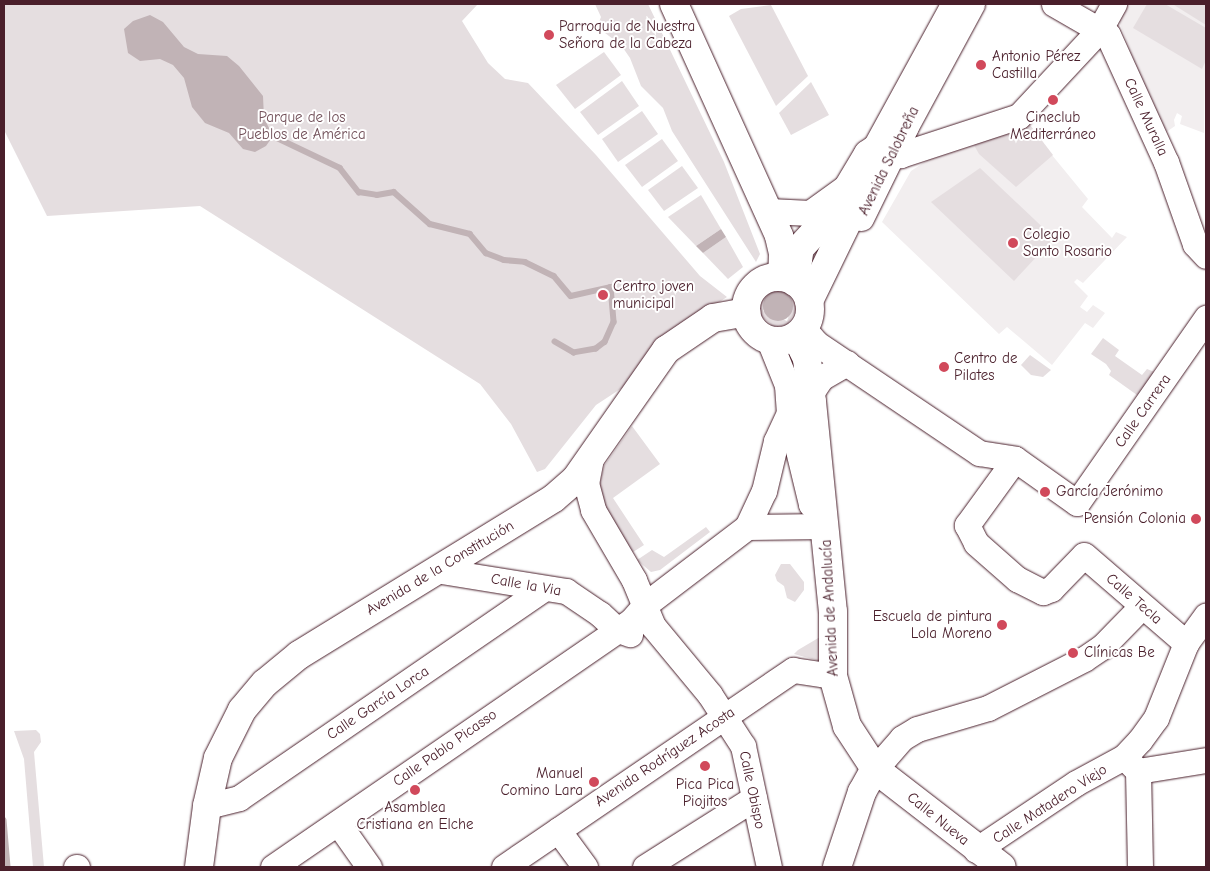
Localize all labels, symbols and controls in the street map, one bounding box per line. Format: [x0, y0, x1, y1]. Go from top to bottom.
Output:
place label: Parroquia de Nuestra Señora de la Cabeza [559, 17, 695, 52]
marker: Parroquia de Nuestra Señora de la Cabeza [543, 29, 555, 41]
place label: Antonio Pérez Castilla [992, 47, 1080, 82]
marker: Antonio Pérez Castilla [974, 58, 988, 72]
street label: Calle Muralla [1120, 75, 1172, 159]
marker: Cineclub Mediterráneo [1047, 94, 1059, 106]
street label: Avenida Salobreña [855, 104, 923, 218]
park label: Parque de los Pueblos de América [238, 108, 366, 143]
place label: Cineclub Mediterráneo [1010, 108, 1096, 143]
place label: Colegio Santo Rosario [1023, 225, 1112, 260]
marker: Colegio Santo Rosario [1007, 237, 1019, 249]
place label: Centro joven municipal [613, 277, 694, 312]
marker: Centro joven municipal [597, 289, 609, 301]
place label: Centro de Pilates [954, 349, 1017, 384]
marker: Centro de Pilates [938, 361, 950, 373]
street label: Calle Carrera [1111, 371, 1175, 451]
place label: García Jerónimo [1056, 483, 1163, 501]
marker: García Jerónimo [1038, 485, 1052, 499]
place label: Pensión Colonia [1084, 510, 1186, 528]
marker: Pensión Colonia [1190, 513, 1202, 525]
street label: Avenida de la Constitución [363, 517, 517, 619]
street label: Avenida de Andalucía [817, 539, 843, 677]
street label: Calle la Via [489, 570, 563, 600]
street label: Calle Tecla [1102, 570, 1166, 628]
place label: Escuela de pintura Lola Moreno [873, 607, 992, 642]
marker: Escuela de pintura Lola Moreno [996, 619, 1008, 631]
place label: Clínicas Be [1084, 644, 1155, 662]
marker: Clínicas Be [1066, 646, 1080, 660]
street label: Calle García Lorca [324, 662, 432, 744]
street label: Avenida Rodríguez Acosta [592, 703, 738, 811]
street label: Calle Pablo Picasso [389, 705, 501, 791]
street label: Calle Obispo [735, 749, 769, 831]
marker: Pica Pica Piojitos [698, 759, 712, 773]
street label: Calle Matadero Viejo [990, 760, 1110, 848]
place label: Manuel Comino Lara [500, 764, 583, 799]
marker: Manuel Comino Lara [587, 775, 601, 789]
place label: Pica Pica Piojitos [676, 775, 734, 810]
marker: Asamblea Cristiana en Elche [409, 784, 421, 796]
street label: Calle Nueva [903, 788, 973, 850]
place label: Asamblea Cristiana en Elche [356, 798, 474, 833]

